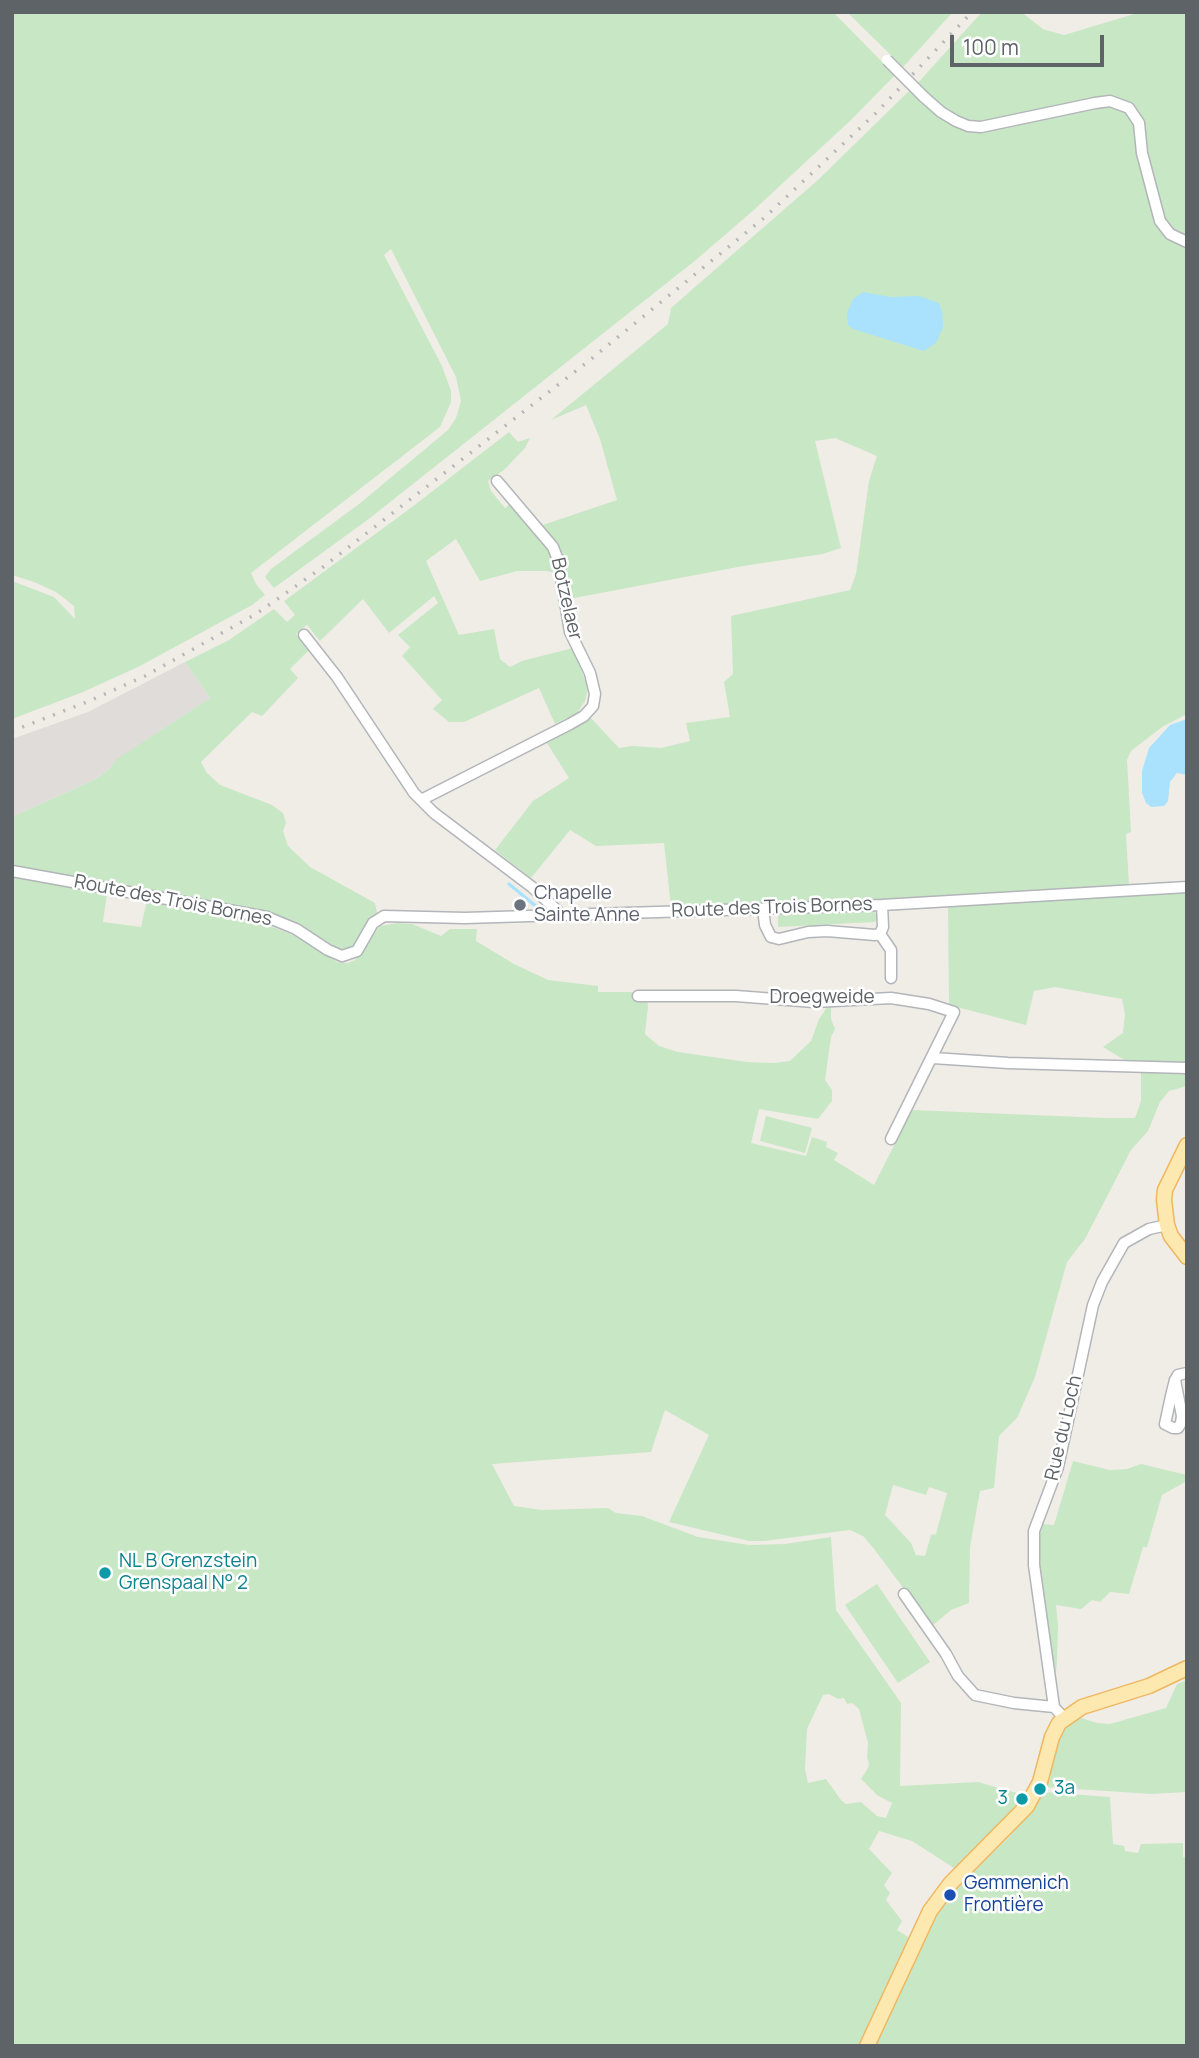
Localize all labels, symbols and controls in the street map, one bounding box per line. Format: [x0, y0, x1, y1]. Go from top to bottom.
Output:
scale bar [954, 21, 1108, 65]
text: 100 m [963, 33, 1019, 61]
street label: Botzelaer [545, 556, 587, 642]
street label: Route des Trois Bornes [72, 871, 274, 931]
place label: Chapelle Sainte Anne [534, 883, 640, 927]
street label: Route des Trois Bornes [671, 893, 873, 923]
marker: Chapelle Sainte Anne [512, 897, 528, 913]
street label: Droegweide [769, 987, 875, 1009]
street label: Rue du Loch [1041, 1373, 1087, 1483]
place label: NL B Grenzstein Grenspaal N° 2 [119, 1551, 257, 1595]
marker: NL B Grenzstein Grenspaal N° 2 [97, 1565, 113, 1581]
place label: 3a [1054, 1778, 1075, 1800]
marker: 3a [1032, 1781, 1048, 1797]
place label: 3 [997, 1788, 1008, 1810]
marker: 3 [1014, 1791, 1030, 1807]
place label: Gemmenich Frontière [964, 1873, 1069, 1917]
marker: Gemmenich Frontière [942, 1887, 958, 1903]

